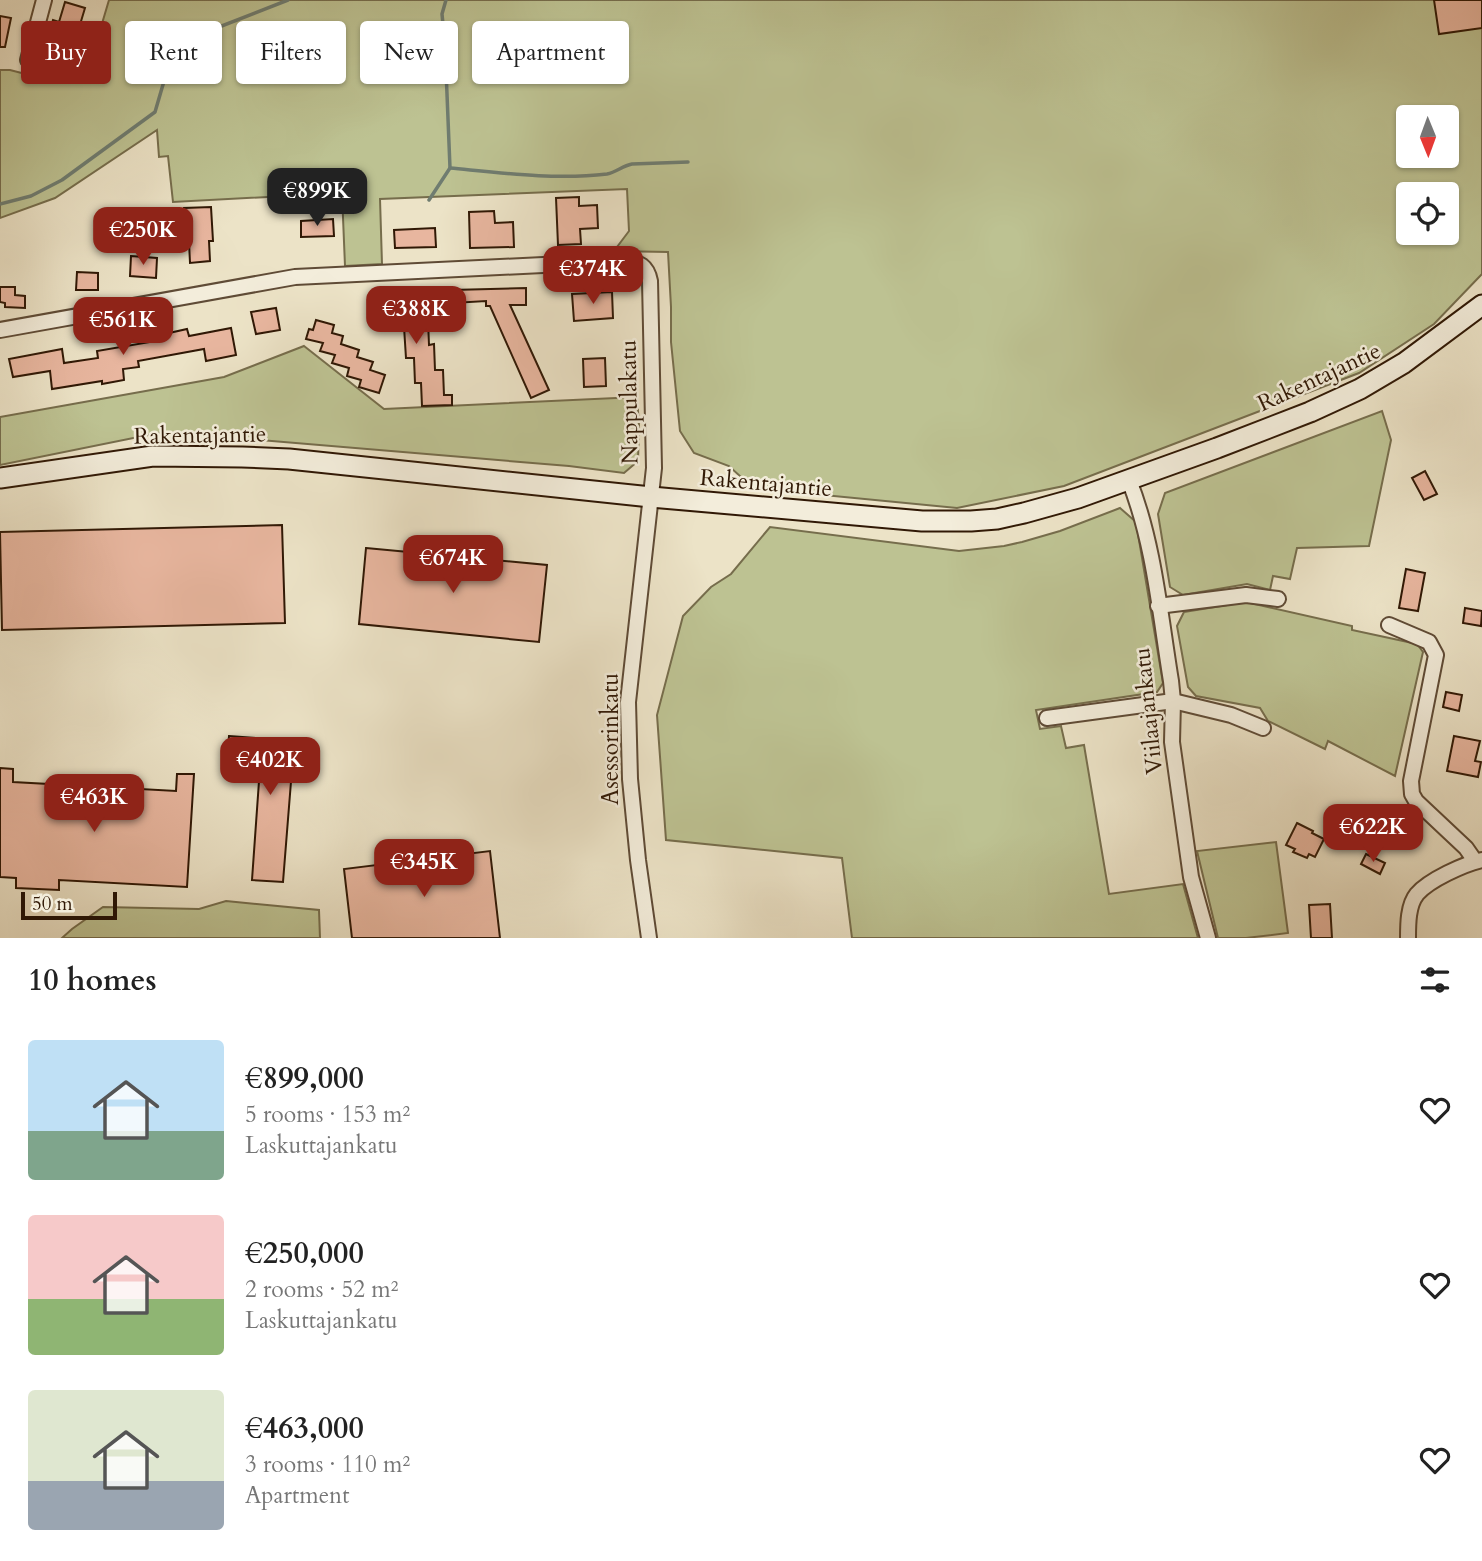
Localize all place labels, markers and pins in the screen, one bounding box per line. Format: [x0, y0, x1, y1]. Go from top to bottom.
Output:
pin: €899K [268, 168, 366, 228]
pin: €250K [94, 208, 192, 267]
pin: €374K [544, 246, 642, 306]
pin: €388K [367, 286, 465, 346]
pin: €561K [74, 298, 172, 357]
pin: €674K [404, 536, 502, 595]
pin: €402K [221, 738, 319, 797]
pin: €463K [45, 774, 143, 834]
pin: €622K [1324, 804, 1422, 864]
pin: €345K [375, 839, 473, 899]

